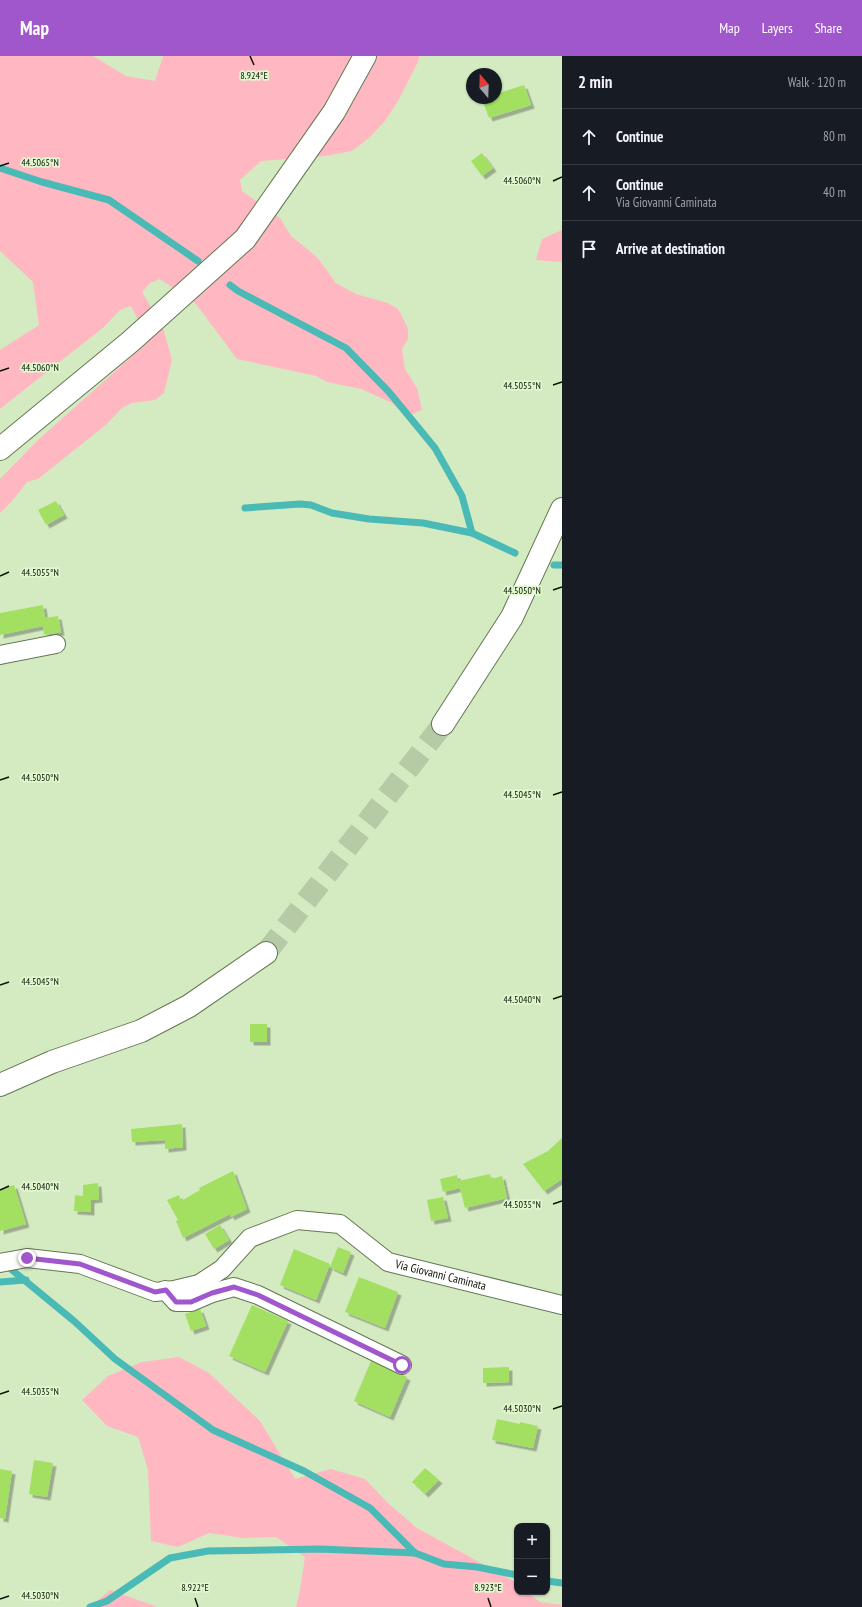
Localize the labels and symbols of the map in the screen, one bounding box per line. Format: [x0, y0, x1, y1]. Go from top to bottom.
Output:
north arrow [466, 68, 502, 104]
text: 8.924°E [240, 69, 268, 82]
text: 44.5065°N [21, 156, 59, 169]
text: 44.5060°N [503, 174, 541, 187]
text: 44.5060°N [21, 361, 59, 374]
text: 44.5055°N [503, 379, 541, 392]
text: 44.5055°N [21, 566, 59, 579]
text: 44.5050°N [503, 584, 541, 597]
text: 44.5050°N [21, 771, 59, 784]
text: 44.5045°N [503, 788, 541, 801]
text: 44.5045°N [21, 975, 59, 988]
text: 44.5040°N [503, 993, 541, 1006]
text: 44.5040°N [21, 1180, 59, 1193]
text: 44.5035°N [503, 1198, 541, 1211]
route end [18, 1249, 36, 1267]
street label: Via Giovanni Caminata [393, 1256, 488, 1293]
route start [393, 1356, 411, 1374]
text: 44.5035°N [21, 1385, 59, 1398]
text: 44.5030°N [503, 1402, 541, 1415]
text: 8.922°E [181, 1581, 209, 1594]
text: 8.923°E [474, 1581, 502, 1594]
text: 44.5030°N [21, 1589, 59, 1602]

